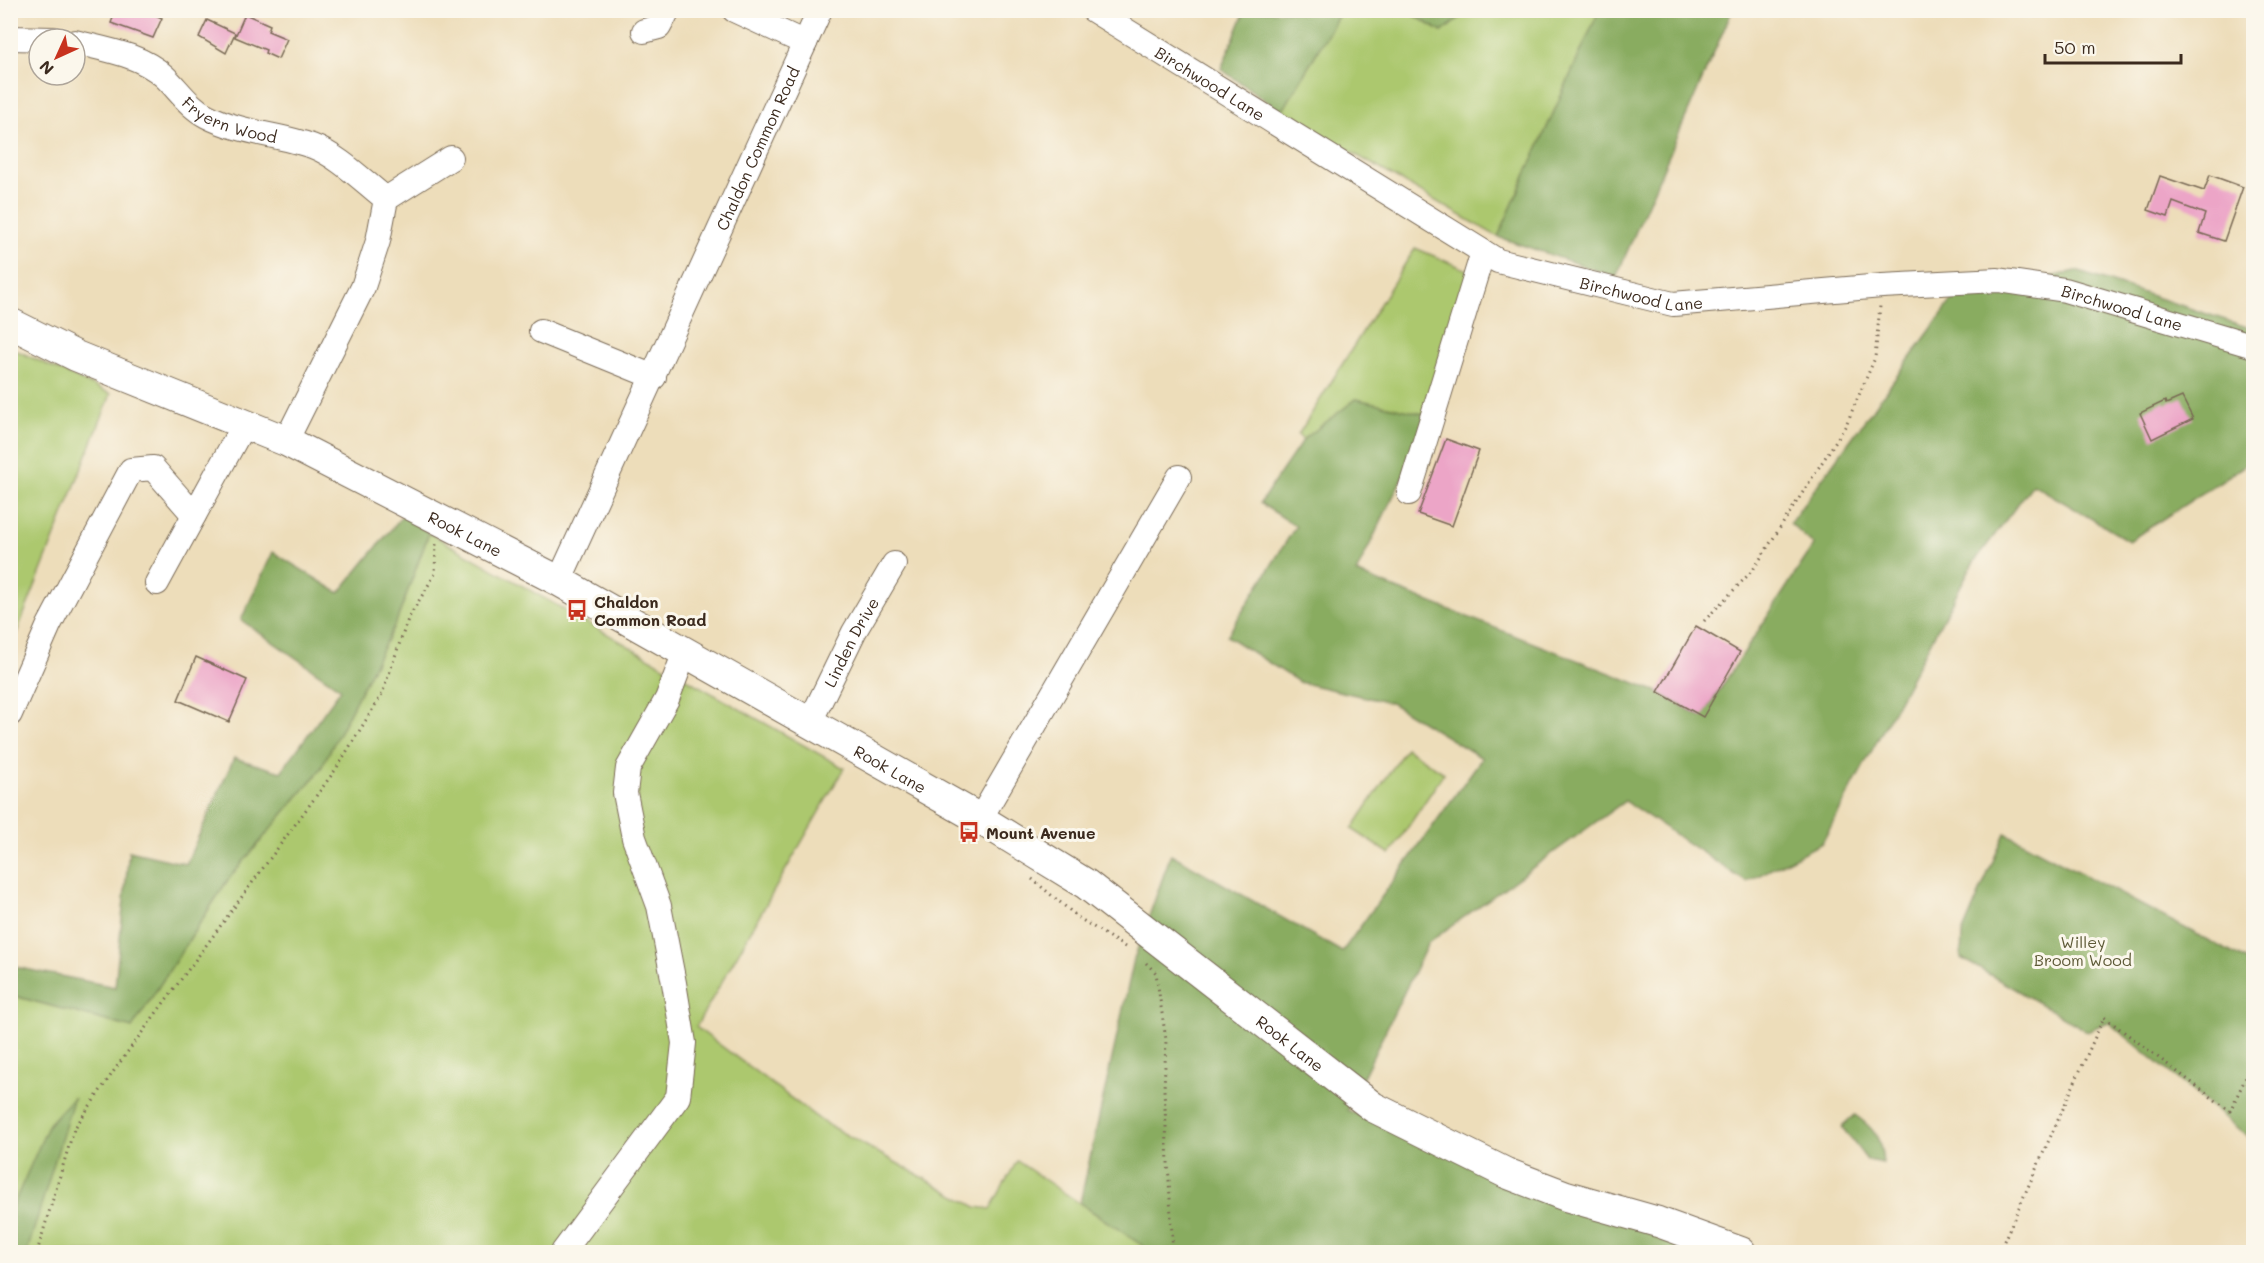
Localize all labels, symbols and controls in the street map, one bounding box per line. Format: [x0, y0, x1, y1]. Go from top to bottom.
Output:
north arrow [27, 27, 87, 87]
scale bar [2045, 27, 2182, 65]
text: 50 m [2054, 35, 2096, 59]
street label: Birchwood Lane [1152, 41, 1269, 125]
text: N [34, 56, 58, 80]
street label: Chaldon Common Road [710, 63, 803, 233]
street label: Fryern Wood [178, 92, 279, 147]
street label: Birchwood Lane [1578, 271, 1704, 315]
street label: Birchwood Lane [2059, 279, 2185, 335]
street label: Rook Lane [425, 505, 506, 561]
place label: Chaldon Common Road [594, 591, 706, 630]
street label: Linden Drive [818, 593, 883, 690]
bus stop icon: Chaldon Common Road [565, 598, 589, 622]
street label: Rook Lane [851, 740, 931, 797]
bus stop icon: Mount Avenue [957, 820, 981, 844]
place label: Mount Avenue [986, 822, 1096, 843]
park label: Willey Broom Wood [2034, 931, 2132, 970]
street label: Rook Lane [1252, 1010, 1328, 1076]

